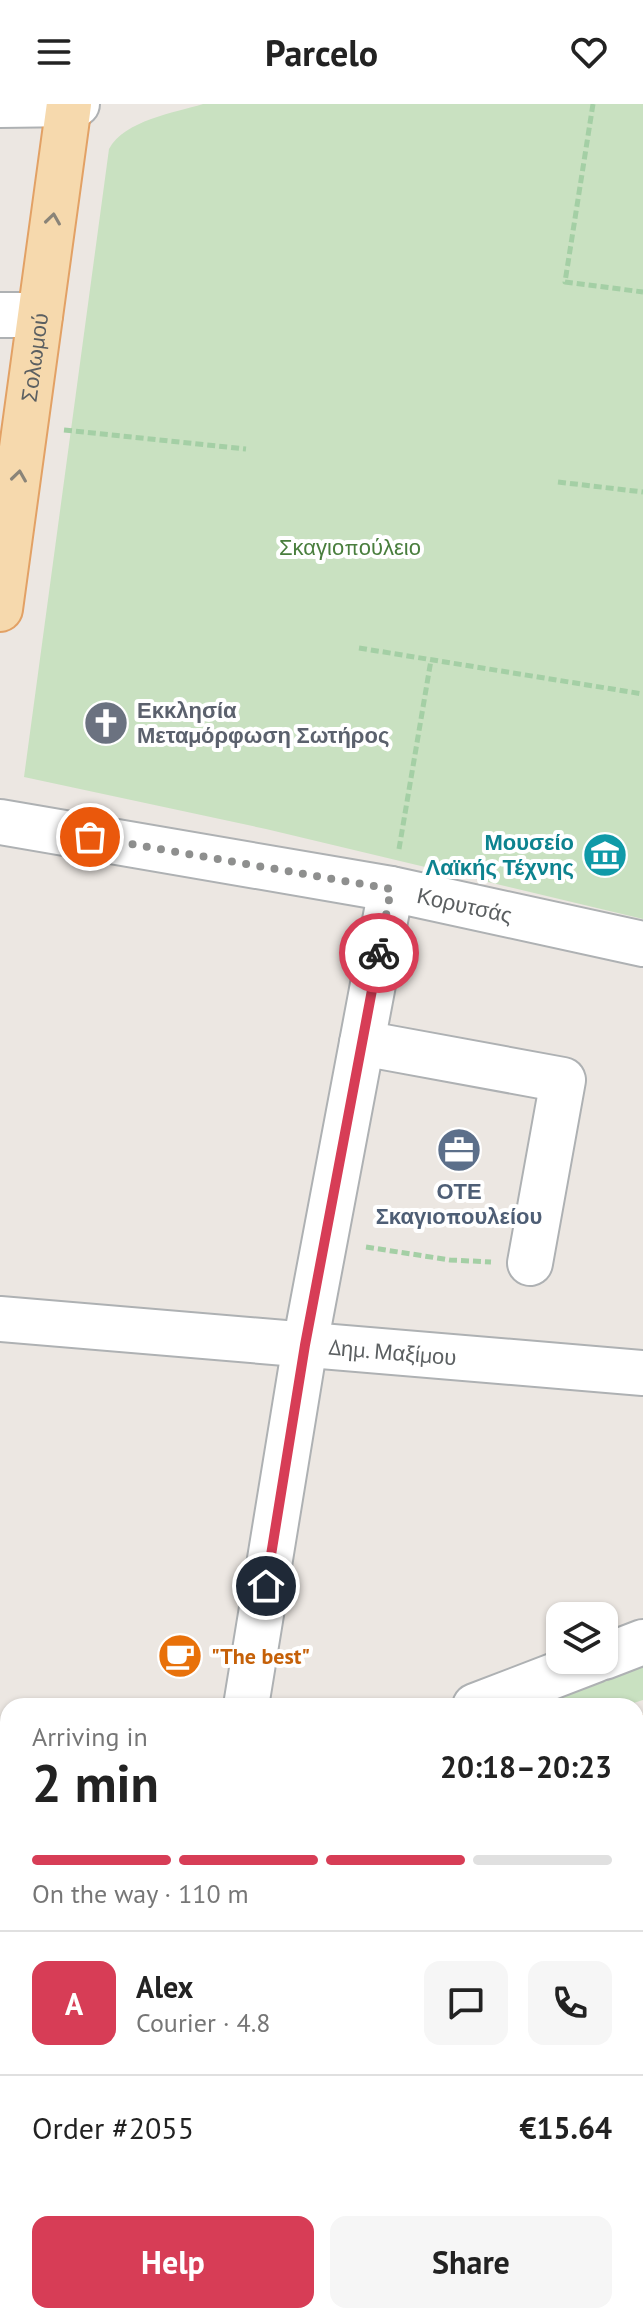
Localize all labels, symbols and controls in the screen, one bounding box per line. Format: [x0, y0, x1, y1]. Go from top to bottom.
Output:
text: Parcelo [265, 29, 378, 76]
icon: menu [32, 30, 76, 74]
icon: heart [567, 30, 611, 74]
one-way arrow [44, 212, 61, 226]
street label: Σολωμού [14, 311, 54, 404]
one-way arrow [10, 469, 27, 483]
park label: Σκαγιοπούλειο [279, 533, 421, 561]
place label: Εκκλησία Μεταμόρφωση Σωτήρος [137, 696, 389, 749]
church icon: Εκκλησία Μεταμόρφωση Σωτήρος [82, 699, 130, 747]
pin [56, 803, 124, 871]
icon: bag [68, 815, 112, 859]
place label: Μουσείο Λαϊκής Τέχνης [425, 828, 574, 881]
museum icon: Μουσείο Λαϊκής Τέχνης [581, 831, 629, 879]
street label: Κορυτσάς [414, 881, 515, 929]
courier [339, 913, 419, 993]
icon: bike [357, 931, 401, 975]
office icon: ΟΤΕ Σκαγιοπουλείου [435, 1126, 483, 1174]
place label: ΟΤΕ Σκαγιοπουλείου [376, 1177, 542, 1230]
street label: Δημ. Μαξίμου [328, 1333, 458, 1371]
pin [232, 1552, 300, 1620]
icon: home [244, 1564, 288, 1608]
map controls [546, 1602, 618, 1674]
button: layers [546, 1602, 618, 1674]
cafe icon: "The best" [156, 1632, 204, 1680]
place label: "The best" [211, 1642, 310, 1670]
text: Arriving in [32, 1720, 148, 1753]
text: 20:18–20:23 [440, 1747, 612, 1786]
text: 2 min [32, 1749, 159, 1816]
text: On the way · 110 m [32, 1877, 249, 1910]
button: chat [424, 1961, 508, 2045]
button: phone [528, 1961, 612, 2045]
text: Alex [136, 1967, 193, 2006]
text: A [65, 1984, 83, 2023]
text: Courier · 4.8 [136, 2006, 270, 2039]
text: Order #2055 [32, 2108, 194, 2147]
text: €15.64 [520, 2108, 612, 2147]
button: Help [32, 2216, 314, 2308]
button: Share [330, 2216, 612, 2308]

